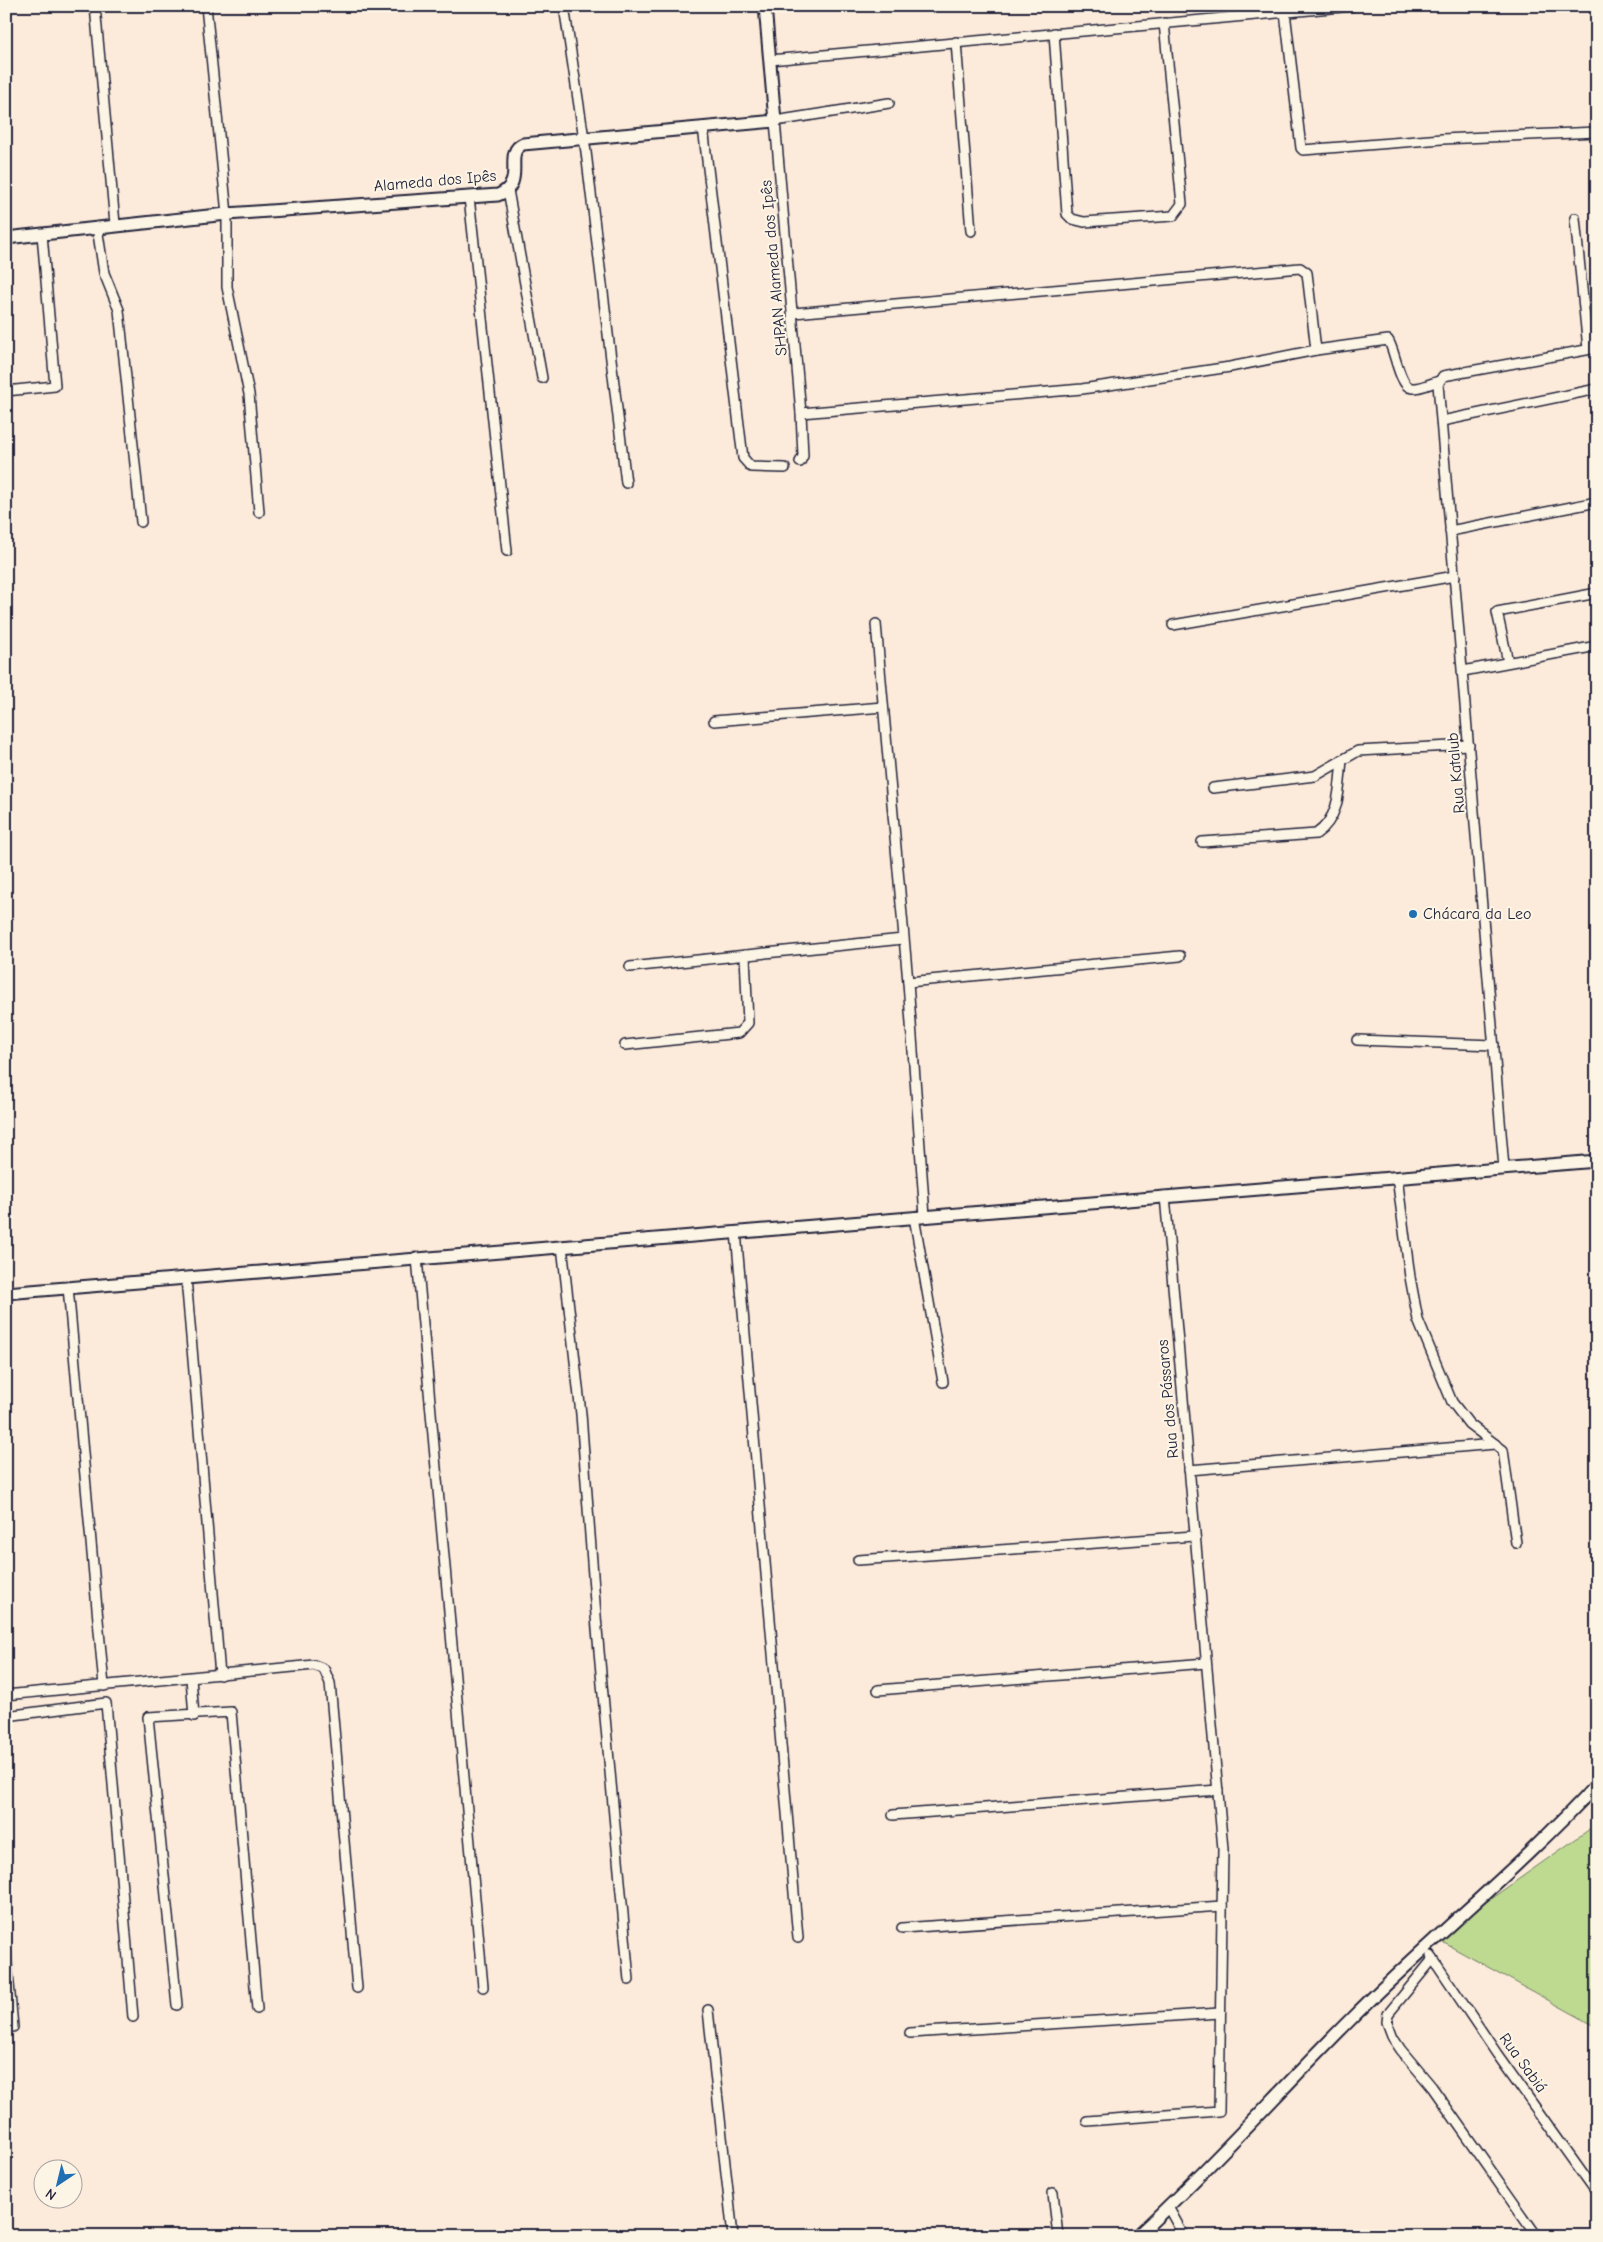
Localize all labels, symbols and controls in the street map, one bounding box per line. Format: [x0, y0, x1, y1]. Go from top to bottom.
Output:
street label: Alameda dos Ipês [373, 167, 497, 195]
street label: SHPAN Alameda dos Ipês [757, 179, 791, 357]
street label: Rua Katalub [1443, 732, 1469, 814]
place label: Chácara da Leo [1423, 905, 1532, 923]
marker: Chácara da Leo [1407, 908, 1419, 920]
street label: Rua dos Pássaros [1154, 1338, 1182, 1459]
street label: Rua Sabiá [1495, 2030, 1551, 2096]
north arrow [32, 2160, 82, 2210]
text: N [42, 2185, 59, 2204]

